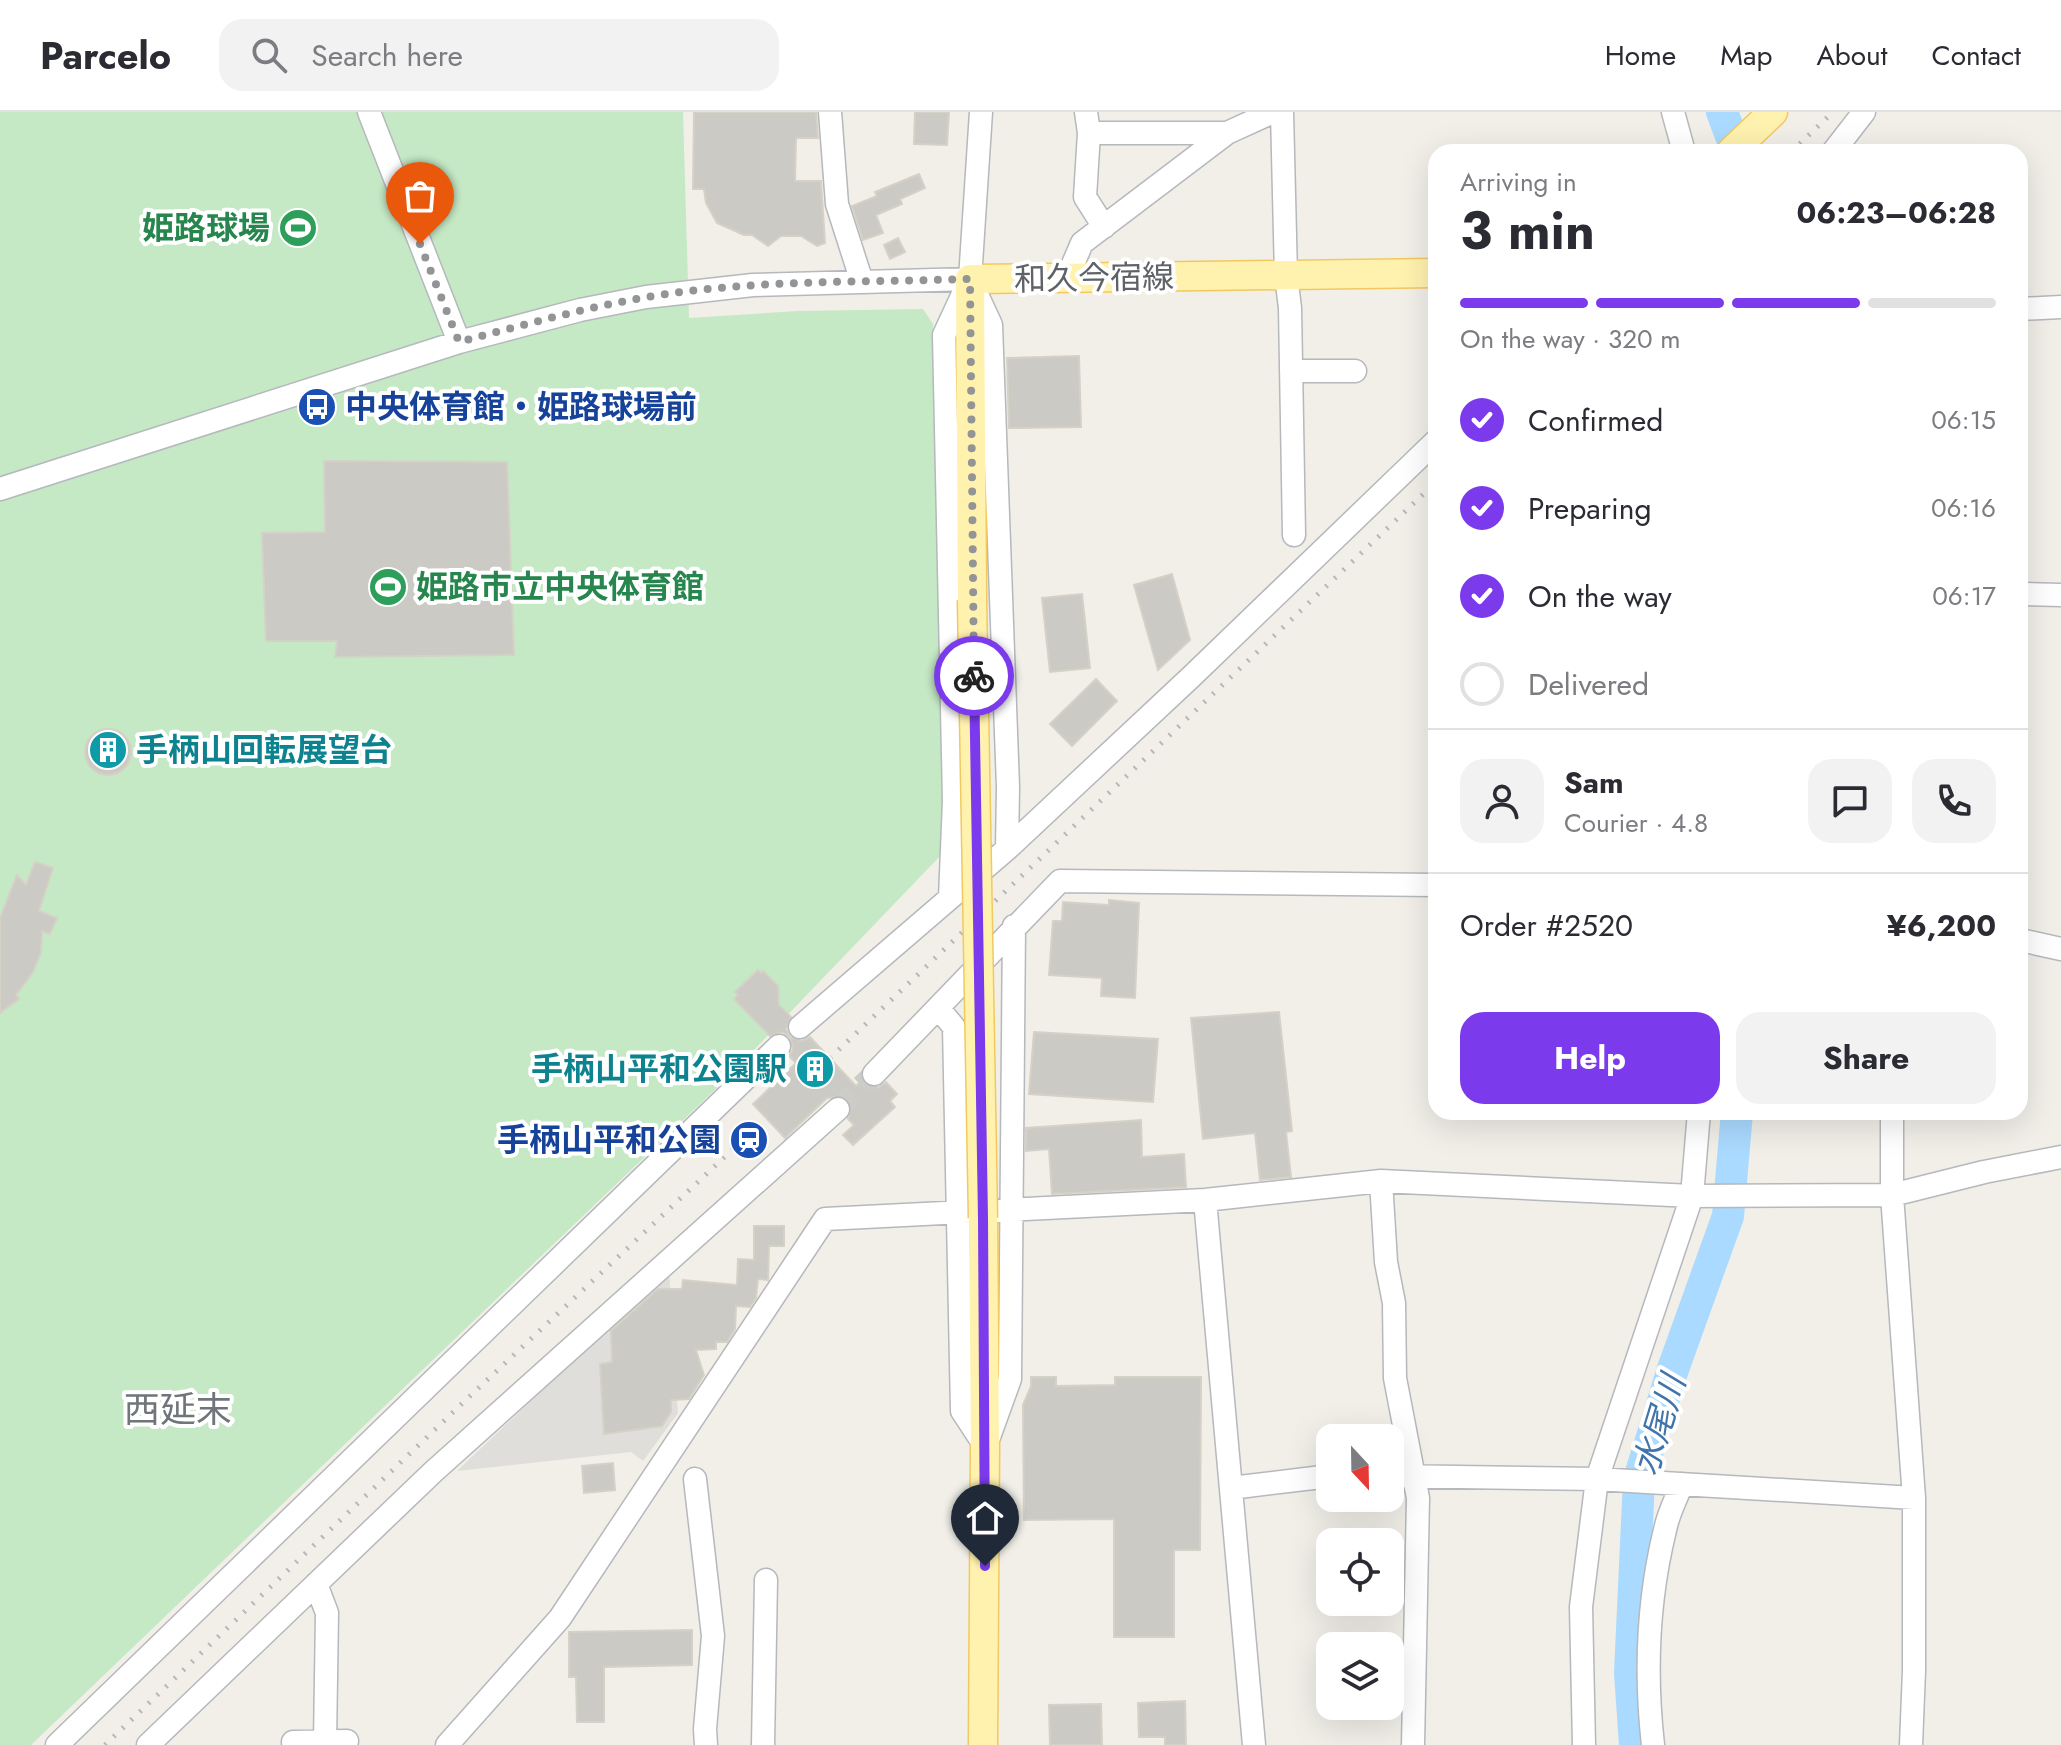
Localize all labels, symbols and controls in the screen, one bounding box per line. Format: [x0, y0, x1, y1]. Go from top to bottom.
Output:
search box [219, 19, 779, 91]
text: Parcelo [40, 28, 171, 83]
icon: search [247, 33, 291, 77]
text: Search here [311, 34, 463, 77]
text: Home [1605, 35, 1676, 76]
text: Map [1720, 35, 1772, 76]
text: About [1816, 35, 1888, 76]
text: Contact [1932, 35, 2021, 76]
pin [386, 162, 454, 244]
text: Arriving in [1460, 163, 1577, 201]
icon: bag [398, 174, 442, 218]
text: 06:23–06:28 [1797, 191, 1996, 234]
text: 3 min [1460, 193, 1595, 269]
place label: 姫路球場 [142, 205, 270, 251]
sports icon: 姫路球場 [277, 207, 319, 249]
street label: 和久今宿線 [1014, 254, 1174, 302]
text: On the way · 320 m [1460, 320, 1681, 358]
place label: 中央体育館・姫路球場前 [345, 384, 697, 430]
bus stop icon: 中央体育館・姫路球場前 [296, 386, 338, 428]
icon: check [1460, 398, 1504, 442]
text: Confirmed [1528, 399, 1663, 442]
text: 06:15 [1931, 401, 1996, 439]
icon: check [1460, 486, 1504, 530]
text: Preparing [1528, 487, 1652, 530]
text: 06:16 [1931, 489, 1996, 527]
place label: 姫路市立中央体育館 [416, 564, 704, 610]
sports icon: 姫路市立中央体育館 [367, 566, 409, 608]
icon: check [1460, 574, 1504, 618]
text: On the way [1528, 575, 1672, 618]
text: 06:17 [1932, 577, 1996, 615]
courier [934, 636, 1014, 716]
icon: bike [952, 654, 996, 698]
text: Delivered [1528, 663, 1649, 706]
place label: 手柄山回転展望台 [136, 727, 392, 773]
building icon: 手柄山回転展望台 [87, 729, 129, 771]
button: person [1460, 759, 1544, 843]
button: chat [1808, 759, 1892, 843]
button: phone [1912, 759, 1996, 843]
text: Sam [1564, 761, 1624, 804]
text: Courier · 4.8 [1564, 804, 1708, 842]
text: Order #2520 [1460, 904, 1633, 947]
text: ¥6,200 [1887, 904, 1996, 947]
button: Help [1460, 1012, 1720, 1104]
button: Share [1736, 1012, 1996, 1104]
place label: 手柄山平和公園駅 [531, 1046, 787, 1092]
building icon: 手柄山平和公園駅 [794, 1048, 836, 1090]
place label: 手柄山平和公園 [497, 1117, 721, 1163]
station icon: 手柄山平和公園 [728, 1119, 770, 1161]
water label: 水尾川 [1621, 1366, 1699, 1481]
district label: 西延末 [124, 1383, 232, 1435]
north arrow [1316, 1424, 1404, 1512]
map controls [1316, 1424, 1404, 1720]
pin [951, 1484, 1019, 1566]
icon: home [963, 1496, 1007, 1540]
button: locate [1316, 1528, 1404, 1616]
button: layers [1316, 1632, 1404, 1720]

